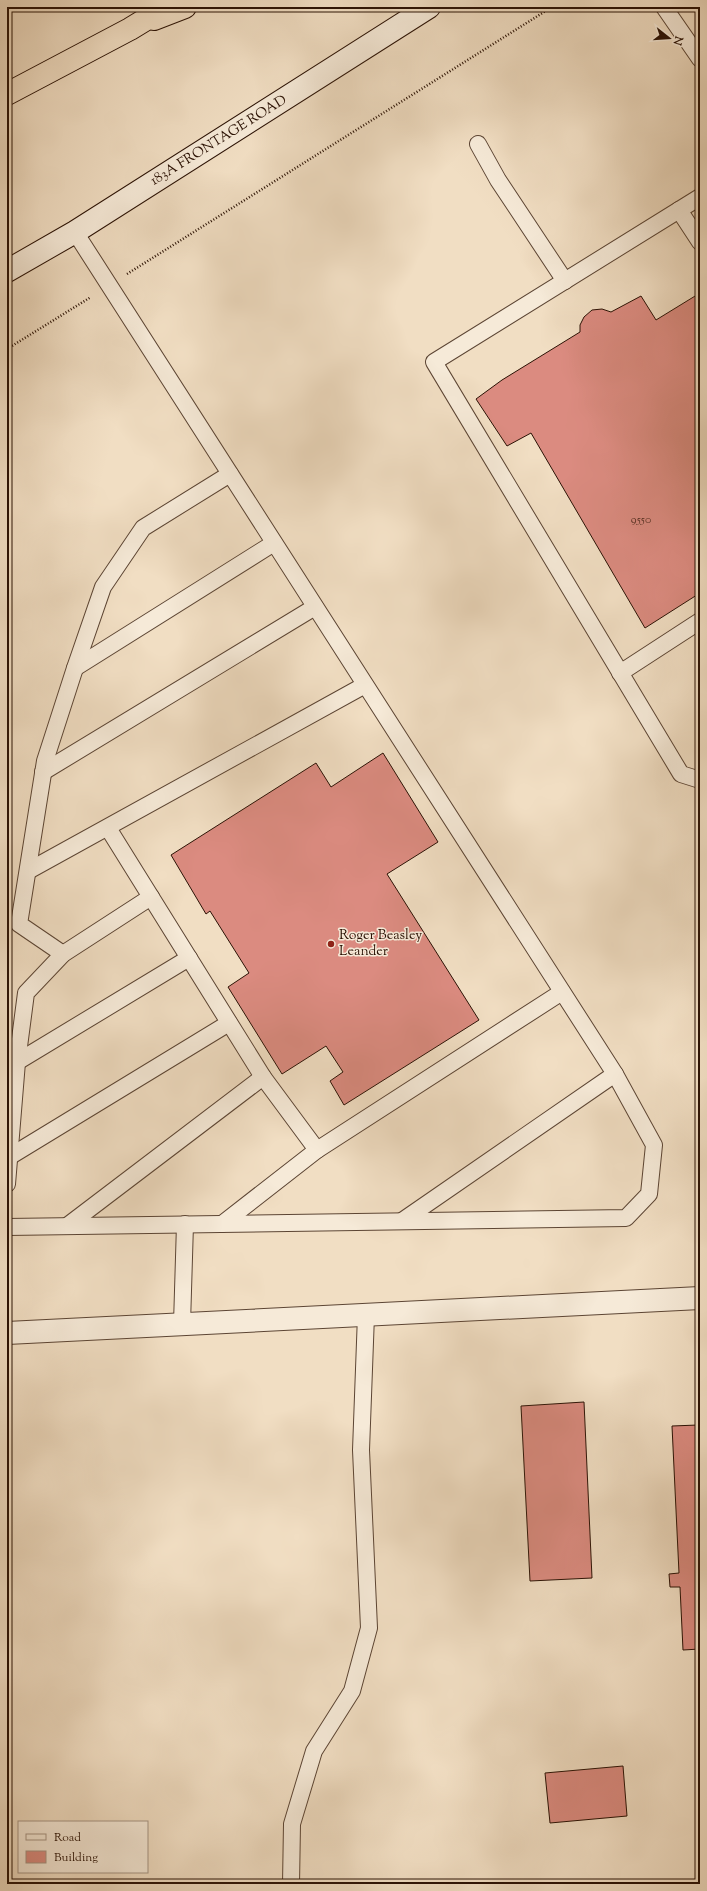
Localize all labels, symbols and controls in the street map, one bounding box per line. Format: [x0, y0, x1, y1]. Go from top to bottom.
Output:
north arrow [649, 18, 689, 58]
text: N [669, 33, 687, 47]
street label: 183A FRONTAGE ROAD [147, 91, 291, 191]
house number: 9550 [631, 511, 651, 529]
place label: Roger Beasley Leander [339, 926, 422, 962]
marker: Roger Beasley Leander [326, 939, 336, 949]
legend [18, 1821, 148, 1873]
text: Road [54, 1829, 81, 1847]
text: Building [54, 1849, 98, 1867]

